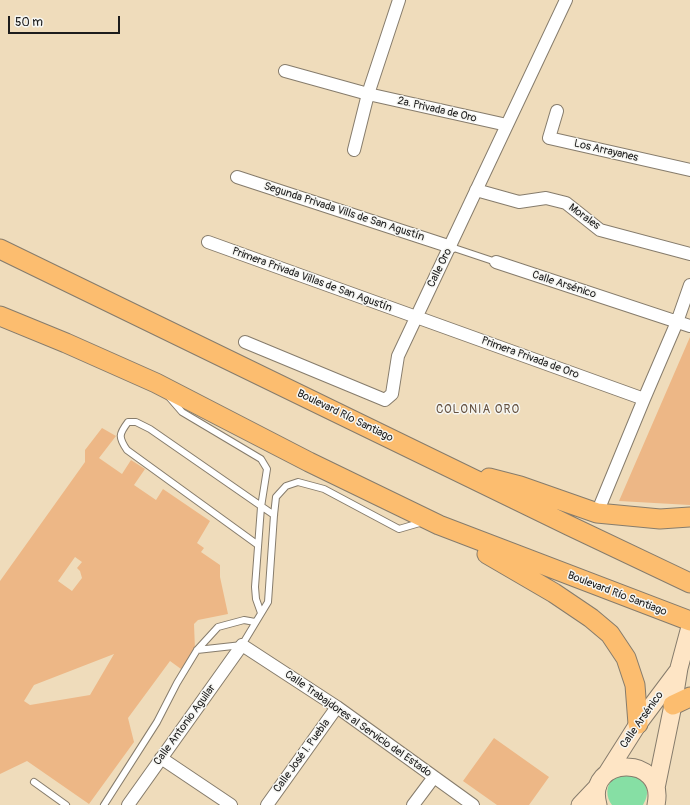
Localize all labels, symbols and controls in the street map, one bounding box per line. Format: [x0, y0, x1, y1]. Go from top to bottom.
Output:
scale bar [10, 8, 122, 34]
text: 50 m [15, 15, 43, 30]
street label: 2a. Privada de Oro [396, 94, 478, 126]
street label: Los Arrayanes [573, 137, 639, 165]
street label: Segunda Privada Vills de San Agustín [262, 180, 426, 244]
street label: Morales [566, 201, 602, 233]
street label: Primera Privada Villas de San Agustín [230, 245, 394, 315]
street label: Calle Oro [425, 246, 455, 290]
street label: Calle Arsénico [530, 268, 598, 302]
street label: Primera Privada de Oro [479, 334, 581, 382]
street label: Boulevard Río Santiago [295, 387, 395, 445]
district label: COLONIA ORO [436, 403, 520, 417]
street label: Boulevard Río Santiago [566, 569, 668, 619]
street label: Calle Trabajdores al Servicio del Estado [282, 668, 434, 780]
street label: Calle Antonio Aguilar [151, 682, 219, 768]
street label: Calle Arsénico [618, 689, 666, 751]
street label: Calle José I. Puebla [271, 717, 333, 795]

